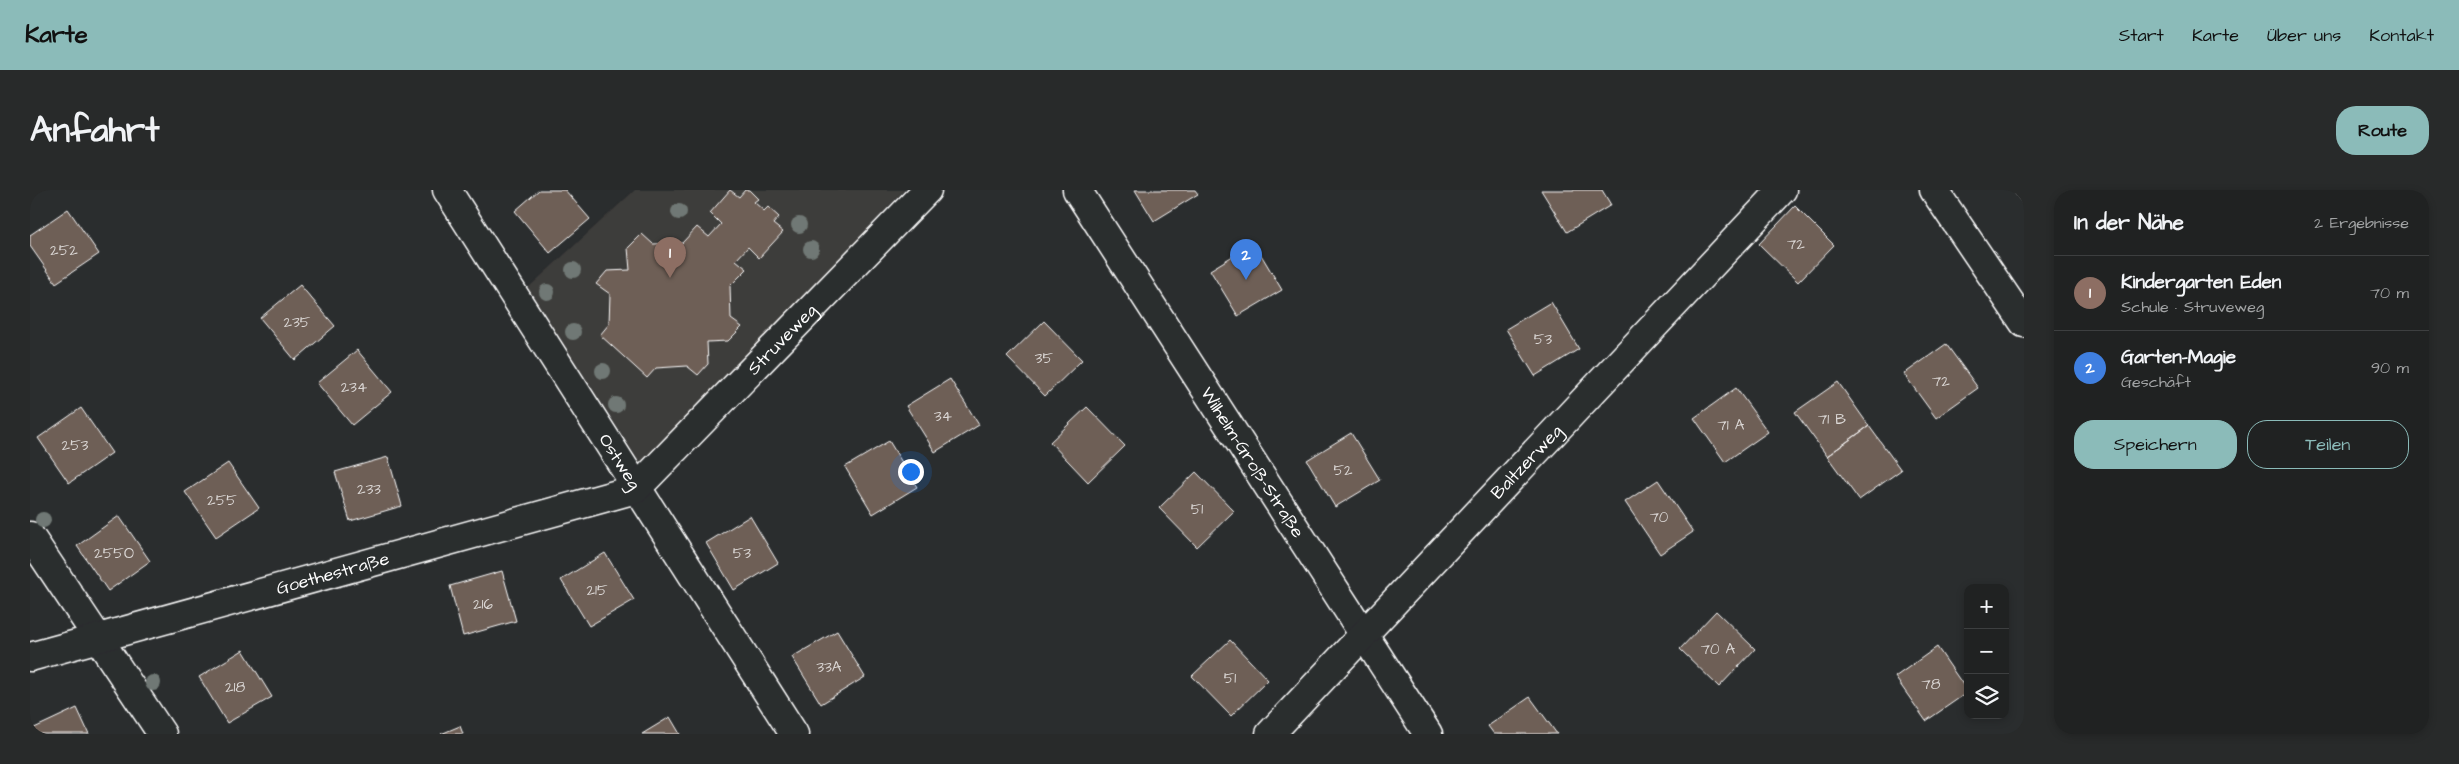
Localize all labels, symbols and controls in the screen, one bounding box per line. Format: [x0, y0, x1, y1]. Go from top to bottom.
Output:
text: Karte [25, 18, 88, 52]
text: Start [2119, 23, 2164, 48]
text: Karte [2192, 23, 2239, 48]
text: Über uns [2267, 23, 2341, 48]
text: Kontakt [2369, 23, 2434, 48]
text: Anfahrt [30, 106, 159, 155]
button: Route [2336, 106, 2429, 155]
text: In der Nähe [2074, 208, 2184, 237]
text: 2 Ergebnisse [2314, 212, 2409, 234]
house number: 72 [1787, 234, 1805, 255]
pin: 1 [654, 237, 686, 278]
pin: 2 [1230, 239, 1262, 280]
house number: 252 [50, 240, 78, 261]
text: Kindergarten Eden [2121, 269, 2281, 296]
text: 1 [2089, 282, 2091, 304]
text: 70 m [2370, 282, 2409, 304]
text: Schule · Struveweg [2121, 296, 2264, 318]
street label: Struveweg [741, 298, 823, 380]
house number: 235 [284, 312, 311, 333]
house number: 53 [1534, 329, 1552, 350]
text: Garten-Magie [2121, 344, 2236, 371]
house number: 35 [1035, 348, 1053, 369]
text: 2 [2085, 357, 2095, 379]
text: 90 m [2371, 357, 2409, 379]
house number: 72 [1932, 371, 1950, 392]
text: Geschäft [2121, 371, 2191, 393]
house number: 234 [341, 377, 367, 398]
street label: Wilhelm-Groß-Straße [1195, 382, 1311, 543]
house number: 34 [934, 406, 952, 427]
house number: 71 B [1818, 409, 1846, 430]
house number: 71 A [1718, 415, 1745, 436]
street label: Baltzerweg [1485, 419, 1568, 505]
button: Speichern [2074, 420, 2237, 469]
button: Teilen [2247, 420, 2409, 469]
street label: Ostweg [593, 429, 647, 495]
house number: 253 [62, 435, 89, 456]
your location [898, 459, 924, 485]
house number: 52 [1333, 460, 1353, 481]
house number: 233 [357, 479, 381, 500]
house number: 255 [207, 490, 237, 511]
house number: 51 [1191, 499, 1203, 520]
house number: 70 [1650, 507, 1669, 528]
house number: 255O [94, 543, 134, 564]
house number: 53 [733, 543, 751, 564]
street label: Goethestraße [273, 545, 392, 601]
house number: 215 [586, 580, 608, 601]
map controls [1964, 584, 2009, 719]
button: + [1964, 584, 2009, 629]
house number: 216 [473, 594, 494, 615]
button: − [1964, 629, 2009, 674]
house number: 70 A [1701, 639, 1736, 660]
house number: 33A [817, 657, 842, 678]
house number: 51 [1224, 668, 1236, 689]
house number: 78 [1922, 674, 1941, 695]
button: layers [1964, 674, 2009, 719]
house number: 218 [225, 677, 245, 698]

